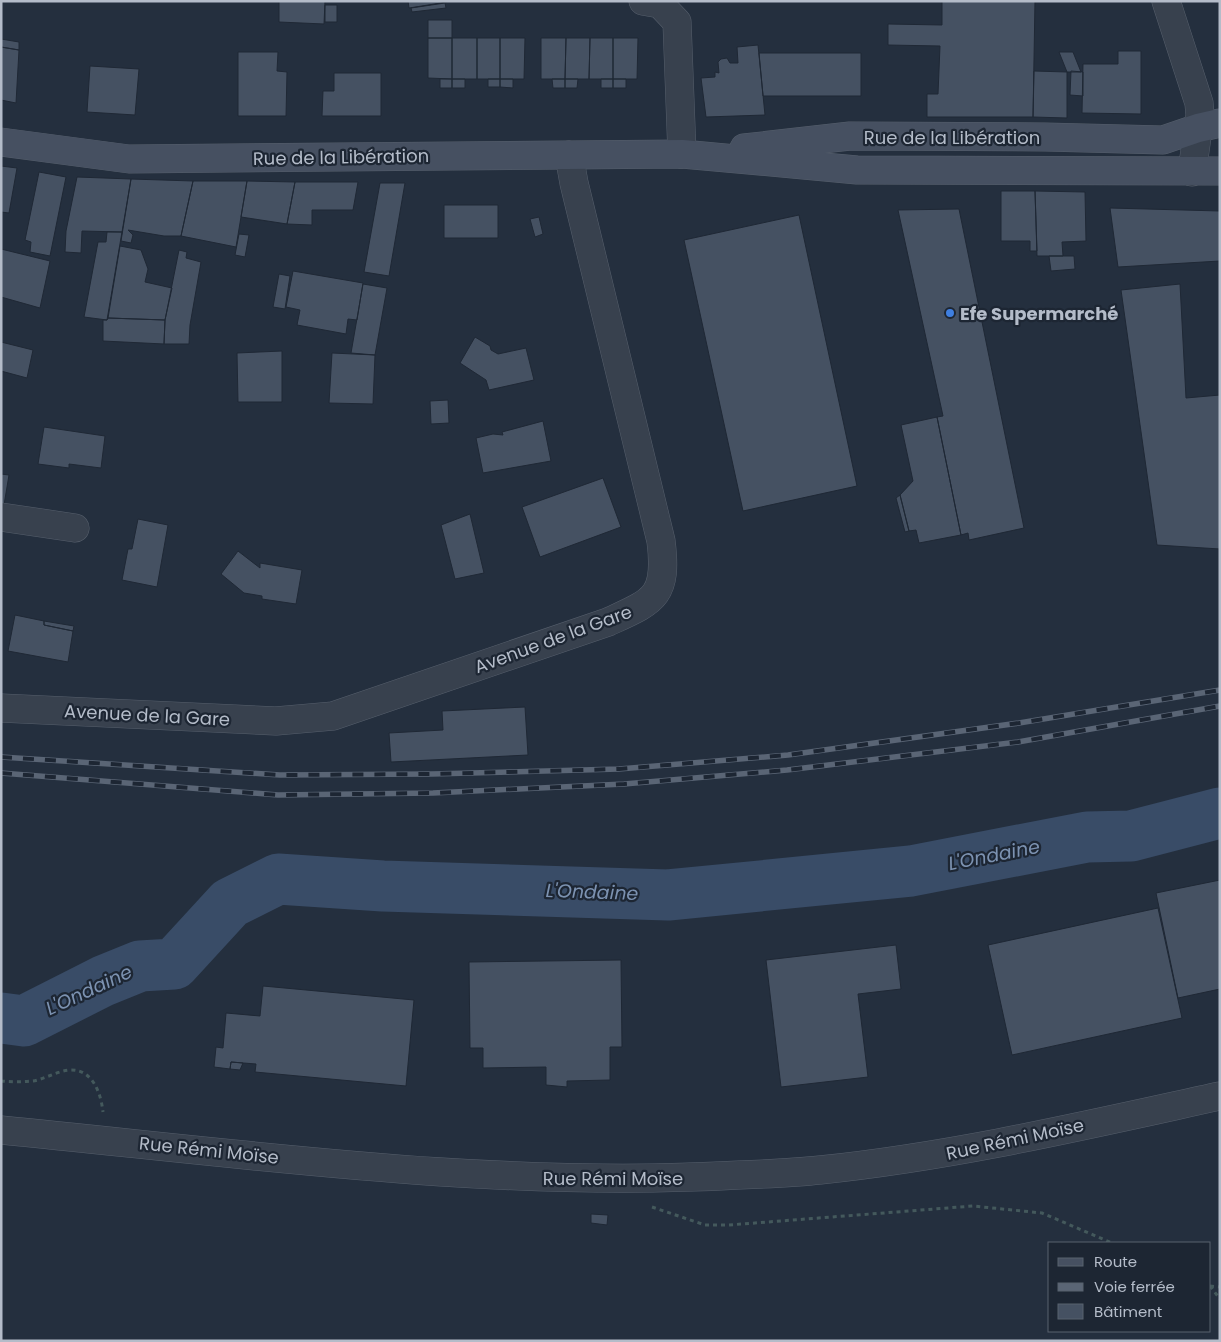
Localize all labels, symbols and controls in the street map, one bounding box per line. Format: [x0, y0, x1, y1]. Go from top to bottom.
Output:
street label: Rue de la Libération [864, 125, 1040, 150]
street label: Rue de la Libération [253, 143, 429, 171]
place label: Efe Supermarché [960, 301, 1118, 326]
marker: Efe Supermarché [944, 307, 956, 319]
street label: Avenue de la Gare [471, 599, 635, 679]
street label: Avenue de la Gare [63, 698, 231, 732]
water label: L'Ondaine [946, 833, 1042, 877]
water label: L'Ondaine [545, 877, 639, 907]
water label: L'Ondaine [41, 958, 137, 1022]
street label: Rue Rémi Moïse [944, 1112, 1086, 1166]
street label: Rue Rémi Moïse [138, 1130, 280, 1170]
street label: Rue Rémi Moïse [543, 1166, 683, 1191]
legend [1048, 1242, 1211, 1332]
text: Route [1094, 1251, 1137, 1272]
text: Voie ferrée [1094, 1276, 1175, 1297]
text: Bâtiment [1094, 1301, 1162, 1322]

